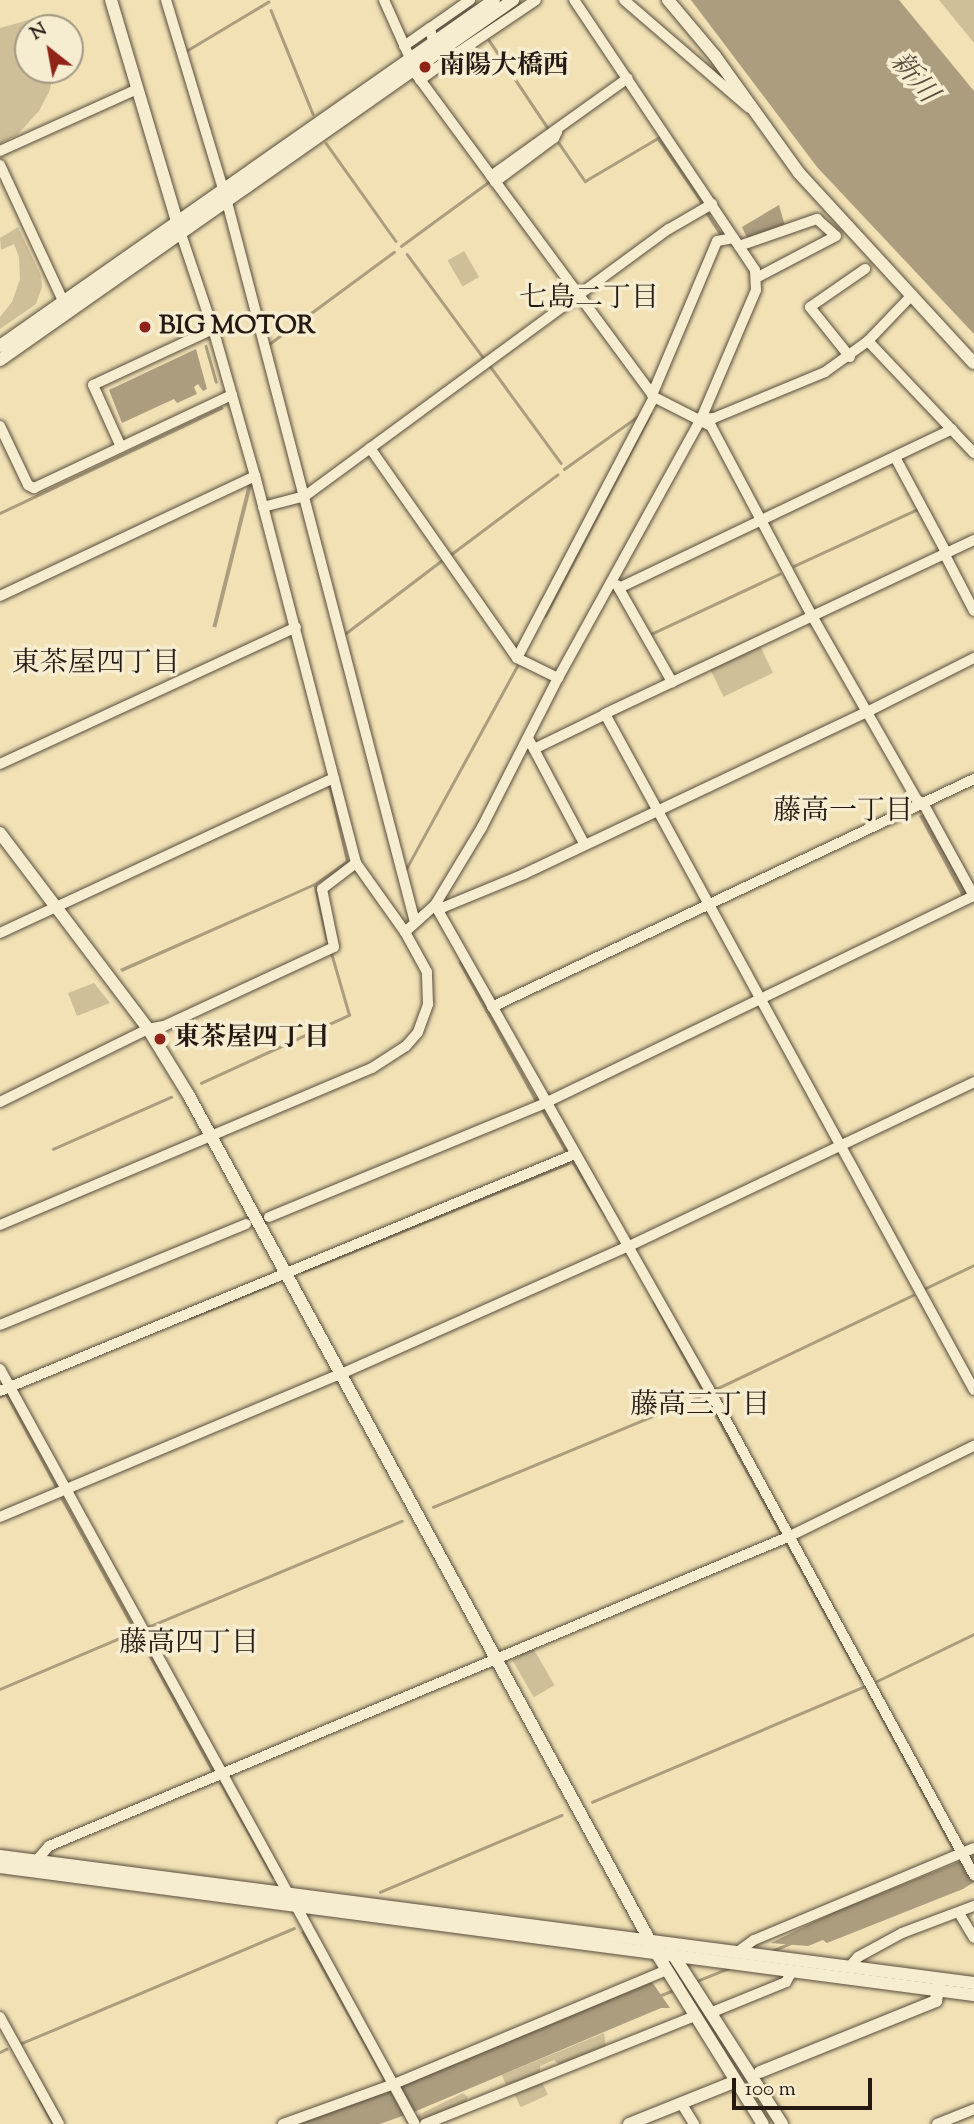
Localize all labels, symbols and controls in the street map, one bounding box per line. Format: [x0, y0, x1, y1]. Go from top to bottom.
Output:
north arrow [14, 14, 84, 84]
text: N [25, 17, 52, 48]
water label: 新川 [882, 46, 944, 110]
place label: 南陽大橋西 [439, 51, 569, 83]
marker: 南陽大橋西 [417, 59, 433, 75]
district label: 七島二丁目 [519, 282, 659, 316]
place label: BIG MOTOR [159, 311, 316, 343]
marker: BIG MOTOR [137, 319, 153, 335]
district label: 東茶屋四丁目 [12, 647, 180, 681]
district label: 藤高一丁目 [773, 795, 913, 829]
place label: 東茶屋四丁目 [174, 1023, 330, 1055]
marker: 東茶屋四丁目 [152, 1031, 168, 1047]
district label: 藤高三丁目 [630, 1389, 770, 1423]
district label: 藤高四丁目 [119, 1627, 259, 1661]
scale bar [736, 2064, 876, 2108]
text: 100 m [745, 2075, 796, 2105]

